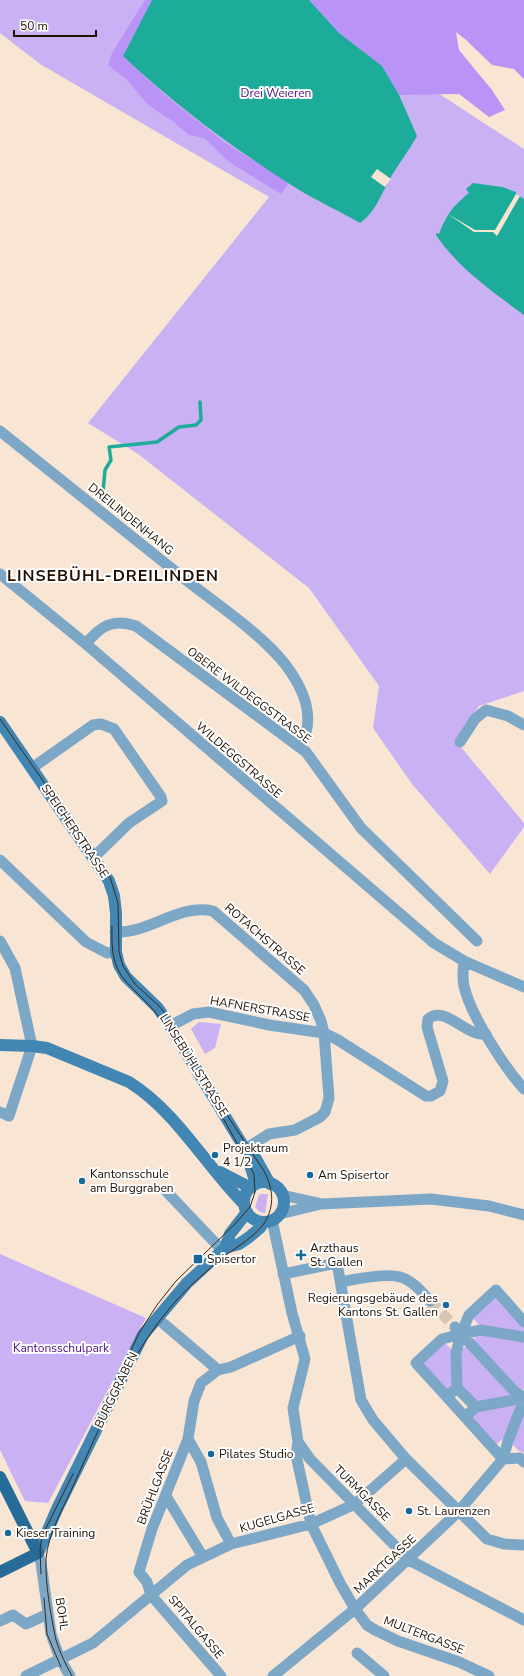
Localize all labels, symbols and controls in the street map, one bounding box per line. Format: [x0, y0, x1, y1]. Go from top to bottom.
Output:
scale bar [14, 12, 96, 38]
text: 50 m [20, 18, 48, 34]
park label: Drei Weieren [241, 85, 311, 101]
street label: DREILINDENHANG [85, 480, 177, 558]
district label: LINSEBÜHL-DREILINDEN [7, 565, 219, 587]
street label: OBERE WILDEGGSTRASSE [184, 643, 314, 747]
street label: WILDEGGSTRASSE [193, 718, 285, 802]
street label: SPEICHERSTRASSE [38, 781, 112, 881]
street label: ROTACHSTRASSE [221, 900, 309, 978]
street label: HAFNERSTRASSE [209, 992, 311, 1026]
street label: LINSEBÜHLSTRASSE [156, 1011, 232, 1119]
place label: Projektraum 4 1/2 [223, 1140, 288, 1170]
marker: Projektraum 4 1/2 [210, 1150, 220, 1160]
place label: Kantonsschule am Burggraben [90, 1166, 174, 1196]
place label: Am Spisertor [318, 1167, 390, 1183]
marker: Am Spisertor [305, 1170, 315, 1180]
marker: Kantonsschule am Burggraben [77, 1176, 87, 1186]
place label: Arzthaus St. Gallen [310, 1240, 363, 1270]
marker: Arzthaus St. Gallen [295, 1249, 307, 1261]
place label: Spisertor [207, 1251, 257, 1267]
marker: Spisertor [192, 1253, 204, 1265]
place label: Regierungsgebäude des Kantons St. Gallen [308, 1290, 438, 1320]
marker: Regierungsgebäude des Kantons St. Gallen [441, 1300, 451, 1310]
park label: Kantonsschulpark [13, 1340, 110, 1356]
street label: BURGGRABEN [91, 1349, 141, 1431]
place label: Pilates Studio [219, 1446, 294, 1462]
street label: BRÜHLGASSE [133, 1447, 177, 1527]
marker: Pilates Studio [206, 1449, 216, 1459]
street label: TURMGASSE [330, 1461, 394, 1525]
street label: KUGELGASSE [238, 1500, 316, 1536]
place label: St. Laurenzen [417, 1503, 490, 1519]
marker: St. Laurenzen [404, 1506, 414, 1516]
place label: Kieser Training [16, 1525, 95, 1541]
marker: Kieser Training [3, 1528, 13, 1538]
street label: MARKTGASSE [350, 1531, 420, 1597]
street label: SPITALGASSE [165, 1592, 227, 1662]
street label: BOHL [52, 1596, 73, 1632]
street label: MULTERGASSE [381, 1612, 467, 1658]

